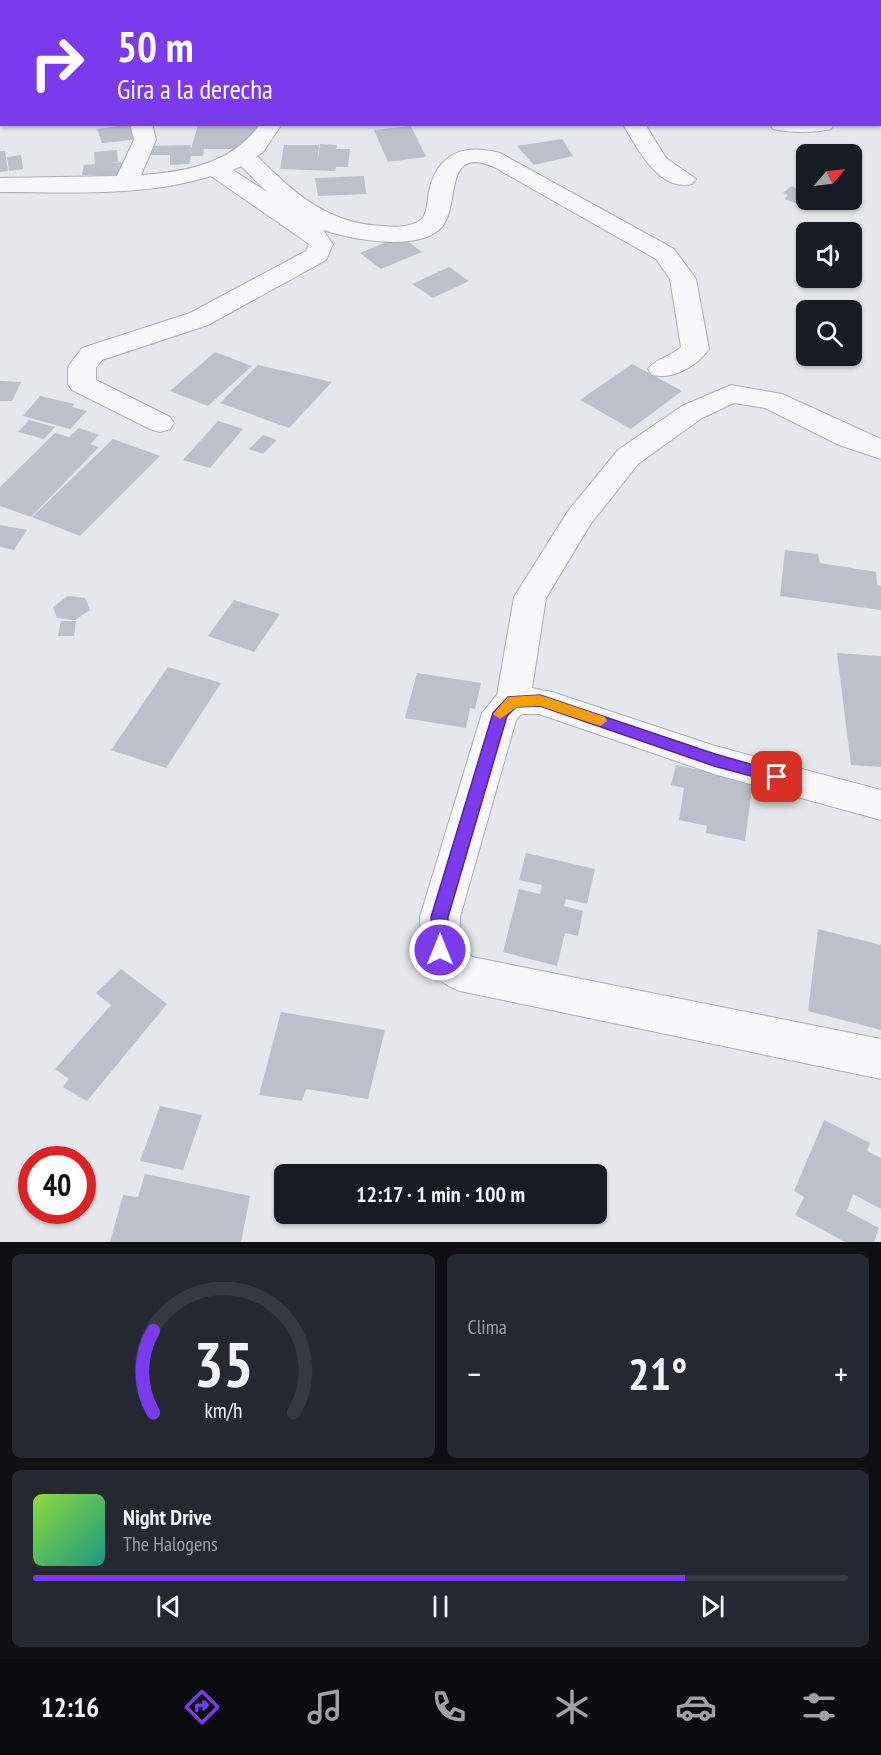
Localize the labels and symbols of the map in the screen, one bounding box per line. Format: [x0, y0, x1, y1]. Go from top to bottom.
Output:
north arrow [796, 144, 862, 210]
pin [751, 751, 802, 802]
position arrow [408, 918, 472, 982]
speed limit sign: 40 [18, 1146, 96, 1224]

